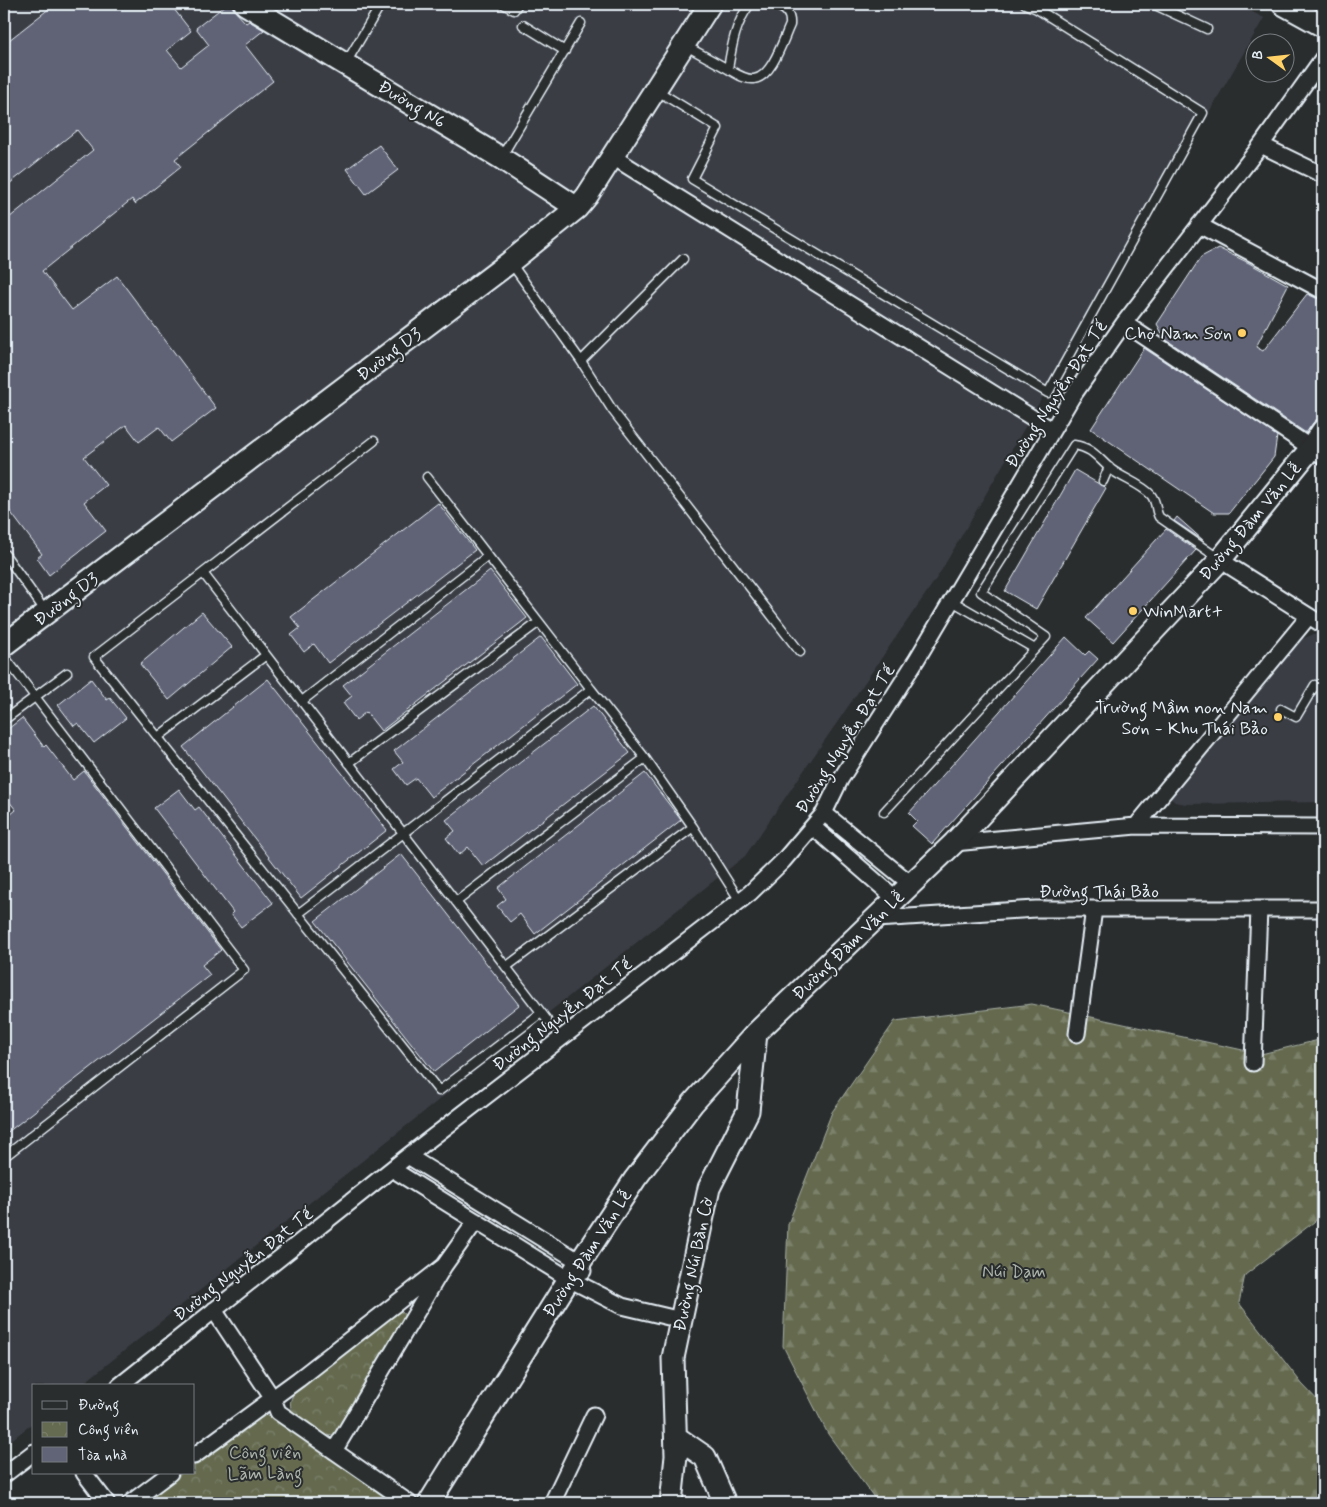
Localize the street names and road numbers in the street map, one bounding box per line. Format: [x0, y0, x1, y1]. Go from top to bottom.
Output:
street label: Đường N6 [372, 75, 450, 136]
street label: Đường Nguyễn Đạt Tế [1000, 316, 1115, 474]
street label: Đường D3 [352, 322, 428, 389]
street label: Đường Đàm Văn Lễ [1194, 457, 1309, 587]
street label: Đường D3 [29, 567, 105, 634]
street label: Đường Nguyễn Đạt Tế [790, 660, 903, 820]
street label: Đường Thái Bảo [1039, 880, 1159, 906]
street label: Đường Đàm Văn Lễ [787, 886, 912, 1007]
street label: Đường Nguyễn Đạt Tế [488, 952, 639, 1079]
street label: Đường Đàm Văn Lễ [537, 1185, 640, 1323]
street label: Đường Núi Bàn Cờ [668, 1195, 722, 1334]
street label: Đường Nguyễn Đạt Tế [169, 1202, 320, 1329]

